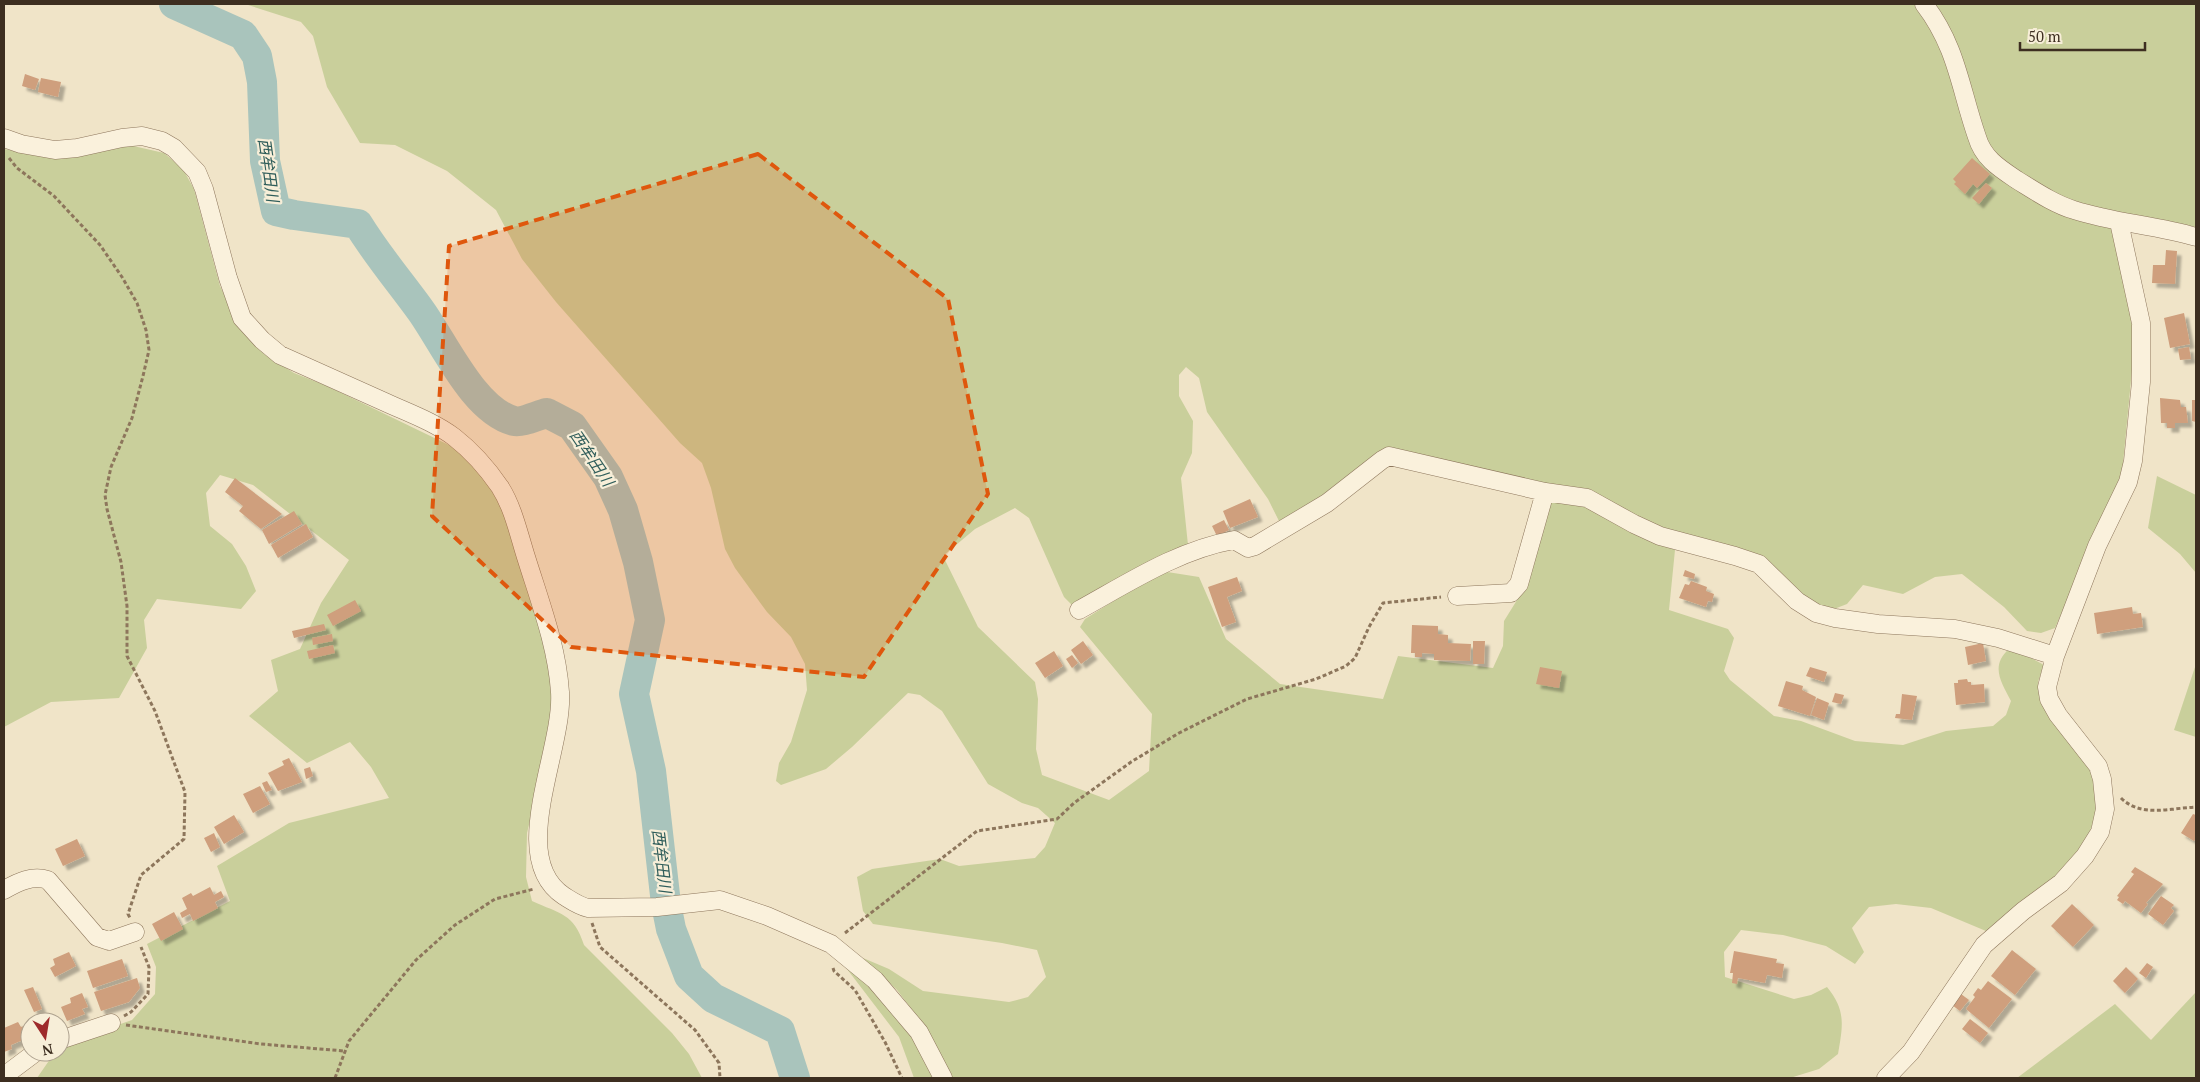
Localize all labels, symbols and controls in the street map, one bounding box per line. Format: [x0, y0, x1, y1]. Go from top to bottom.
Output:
scale bar [2020, 20, 2145, 52]
text: 50 m [2028, 26, 2061, 46]
water label: 西牟田川 [254, 137, 285, 205]
water label: 西牟田川 [565, 425, 620, 492]
water label: 西牟田川 [647, 828, 677, 896]
north arrow [20, 1012, 70, 1062]
text: N [40, 1040, 55, 1061]

